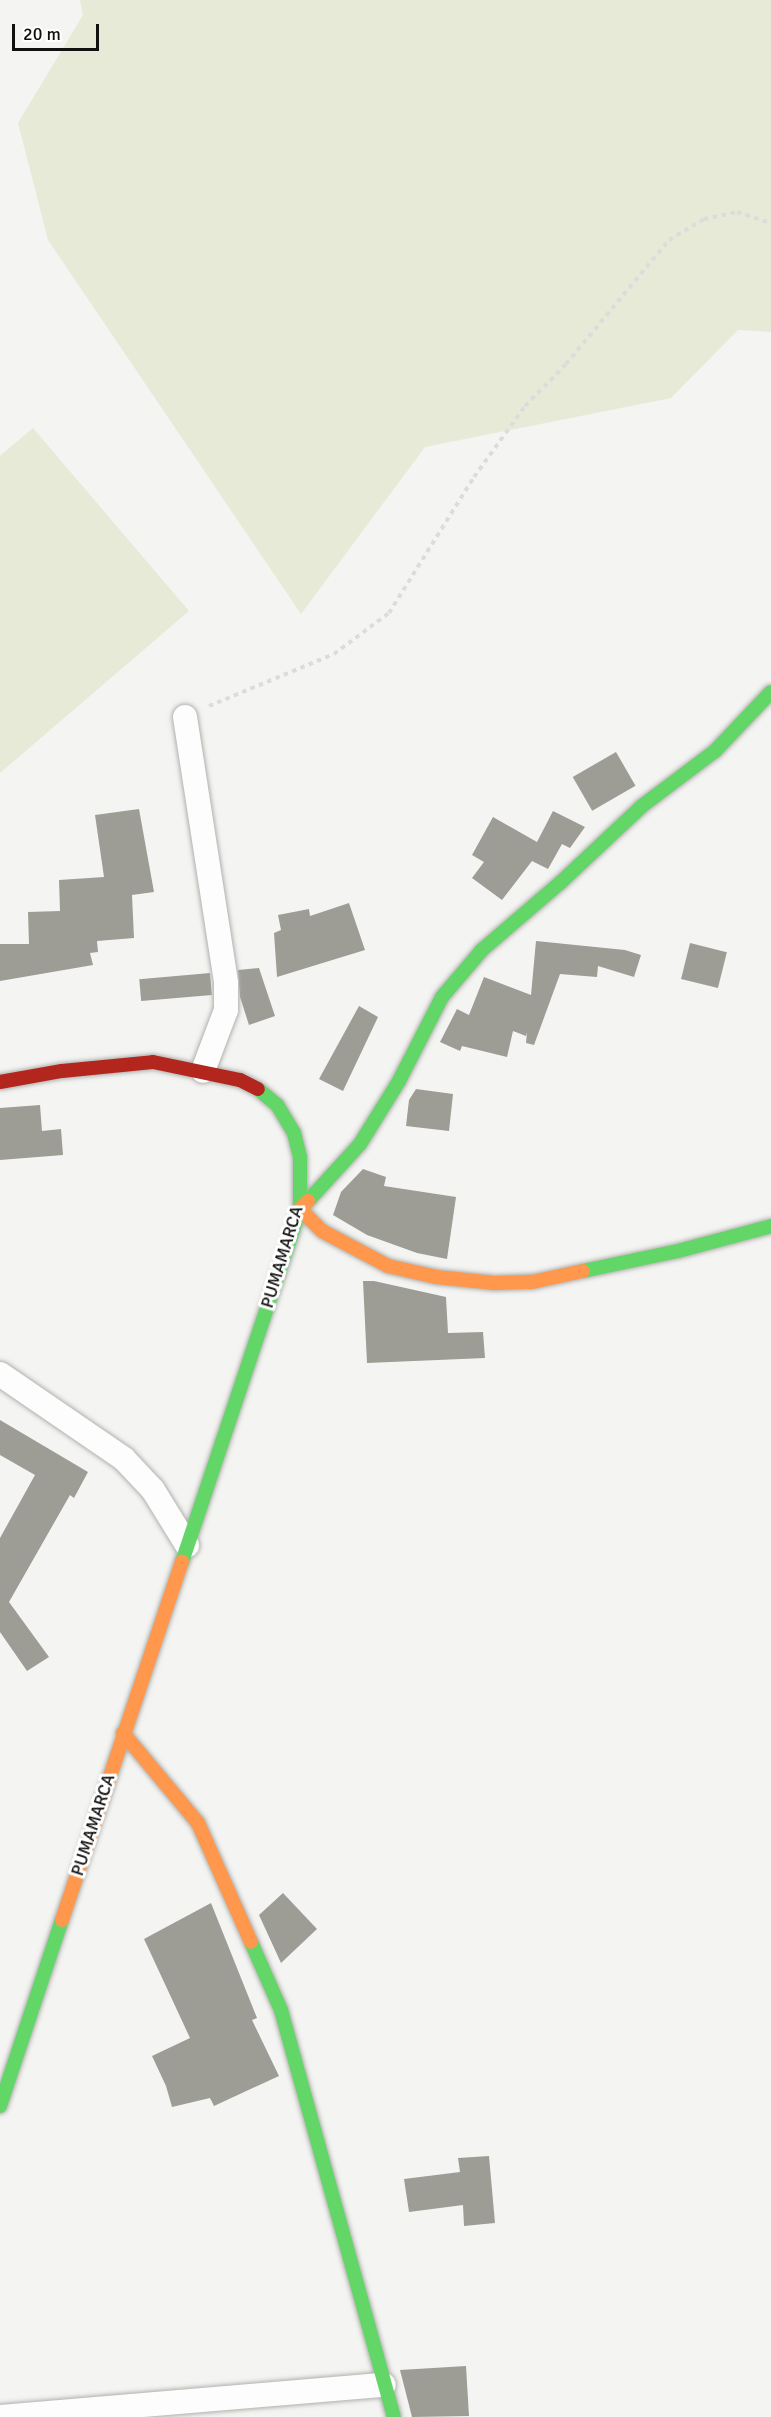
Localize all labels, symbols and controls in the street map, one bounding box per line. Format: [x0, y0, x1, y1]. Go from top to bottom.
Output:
scale bar [15, 12, 102, 50]
text: 20 m [23, 23, 61, 45]
street label: PUMAMARCA [256, 1203, 308, 1311]
street label: PUMAMARCA [66, 1771, 120, 1879]

